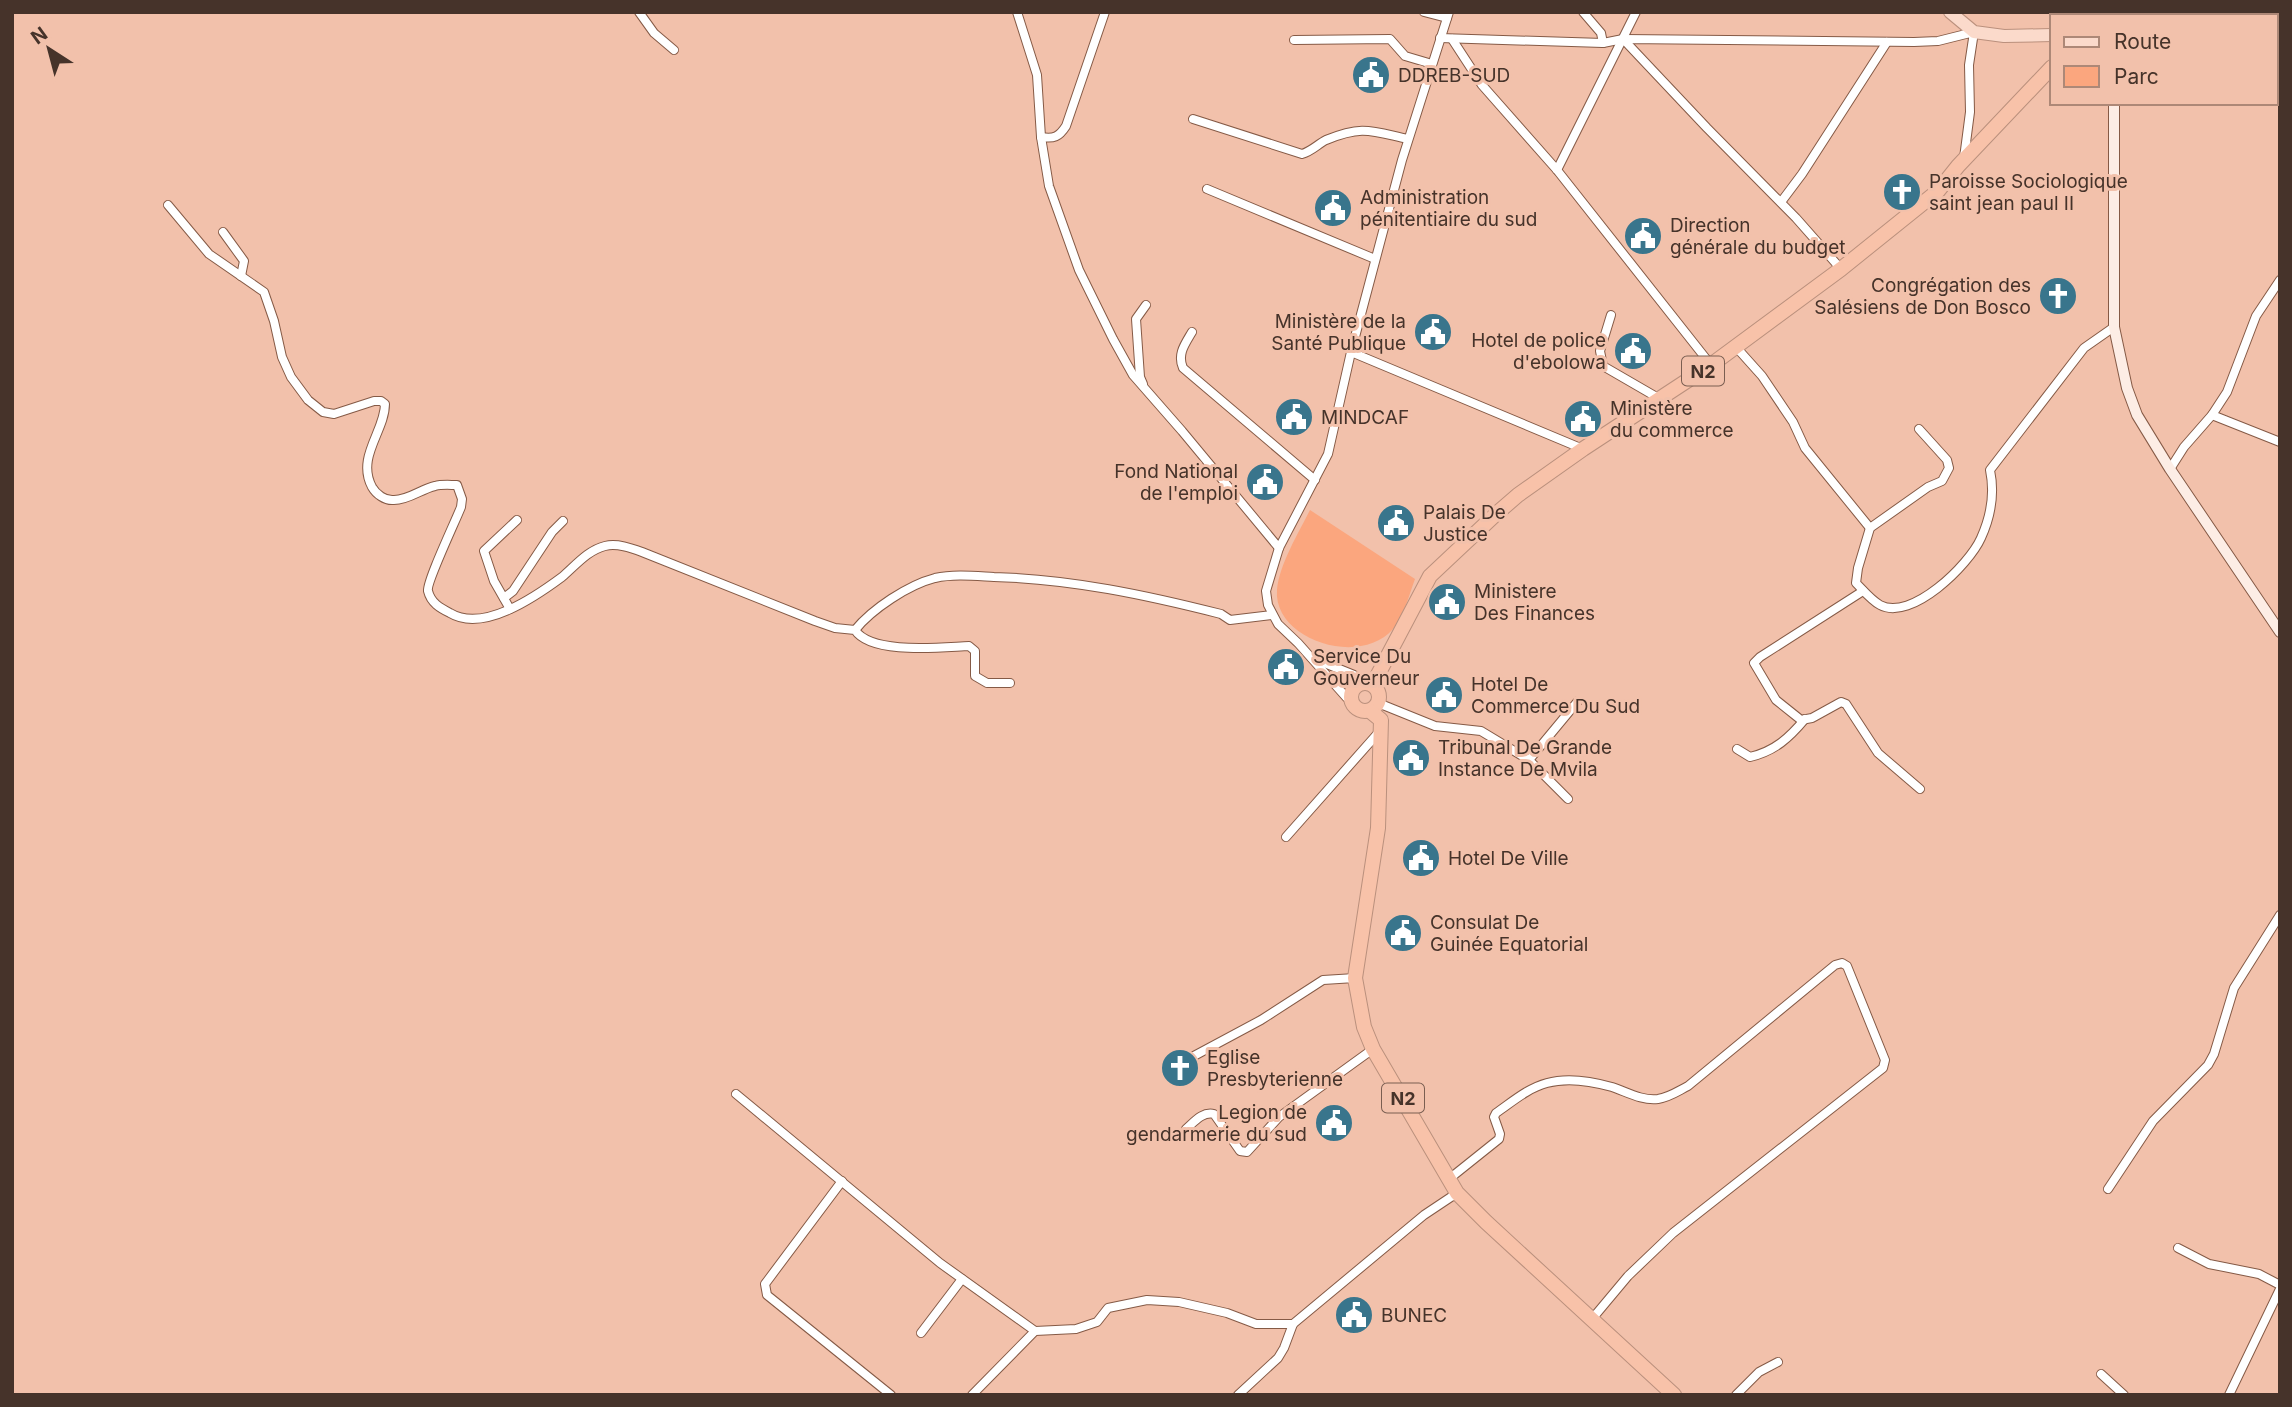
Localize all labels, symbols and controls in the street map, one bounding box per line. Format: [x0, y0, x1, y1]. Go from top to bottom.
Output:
north arrow [14, 14, 84, 84]
legend [2050, 14, 2278, 105]
text: N [27, 22, 52, 49]
text: Route [2114, 29, 2171, 54]
public building icon: DDREB-SUD [1350, 54, 1392, 96]
place label: DDREB-SUD [1398, 64, 1510, 87]
text: Parc [2114, 64, 2159, 89]
place label: Paroisse Sociologique saint jean paul II [1929, 170, 2128, 215]
church icon: Paroisse Sociologique saint jean paul II [1881, 171, 1923, 213]
place label: Administration pénitentiaire du sud [1360, 186, 1537, 231]
public building icon: Administration pénitentiaire du sud [1312, 187, 1354, 229]
place label: Direction générale du budget [1670, 214, 1846, 259]
public building icon: Direction générale du budget [1622, 215, 1664, 257]
place label: Congrégation des Salésiens de Don Bosco [1814, 274, 2031, 319]
church icon: Congrégation des Salésiens de Don Bosco [2037, 275, 2079, 317]
place label: Ministère de la Santé Publique [1271, 310, 1406, 355]
public building icon: Ministère de la Santé Publique [1412, 311, 1454, 353]
place label: Hotel de police d'ebolowa [1471, 329, 1606, 374]
public building icon: Hotel de police d'ebolowa [1612, 330, 1654, 372]
road number: N2 [1682, 356, 1724, 386]
public building icon: MINDCAF [1273, 396, 1315, 438]
place label: Ministère du commerce [1610, 397, 1734, 442]
public building icon: Ministère du commerce [1562, 398, 1604, 440]
place label: MINDCAF [1321, 406, 1409, 429]
place label: Fond National de l'emploi [1114, 460, 1238, 505]
public building icon: Fond National de l'emploi [1244, 461, 1286, 503]
place label: Palais De Justice [1423, 501, 1506, 546]
public building icon: Palais De Justice [1375, 502, 1417, 544]
place label: Ministere Des Finances [1474, 580, 1595, 625]
public building icon: Ministere Des Finances [1426, 581, 1468, 623]
place label: Service Du Gouverneur [1313, 645, 1419, 690]
public building icon: Service Du Gouverneur [1265, 646, 1307, 688]
place label: Hotel De Commerce Du Sud [1471, 673, 1640, 718]
public building icon: Hotel De Commerce Du Sud [1423, 674, 1465, 716]
place label: Tribunal De Grande Instance De Mvila [1438, 736, 1612, 781]
public building icon: Tribunal De Grande Instance De Mvila [1390, 737, 1432, 779]
public building icon: Hotel De Ville [1400, 837, 1442, 879]
place label: Hotel De Ville [1448, 847, 1569, 870]
place label: Consulat De Guinée Equatorial [1430, 911, 1588, 956]
public building icon: Consulat De Guinée Equatorial [1382, 912, 1424, 954]
place label: Eglise Presbyterienne [1207, 1046, 1343, 1091]
church icon: Eglise Presbyterienne [1159, 1047, 1201, 1089]
road number: N2 [1382, 1084, 1424, 1112]
place label: Legion de gendarmerie du sud [1126, 1101, 1307, 1146]
public building icon: Legion de gendarmerie du sud [1313, 1102, 1355, 1144]
public building icon: BUNEC [1333, 1294, 1375, 1336]
place label: BUNEC [1381, 1304, 1447, 1327]

